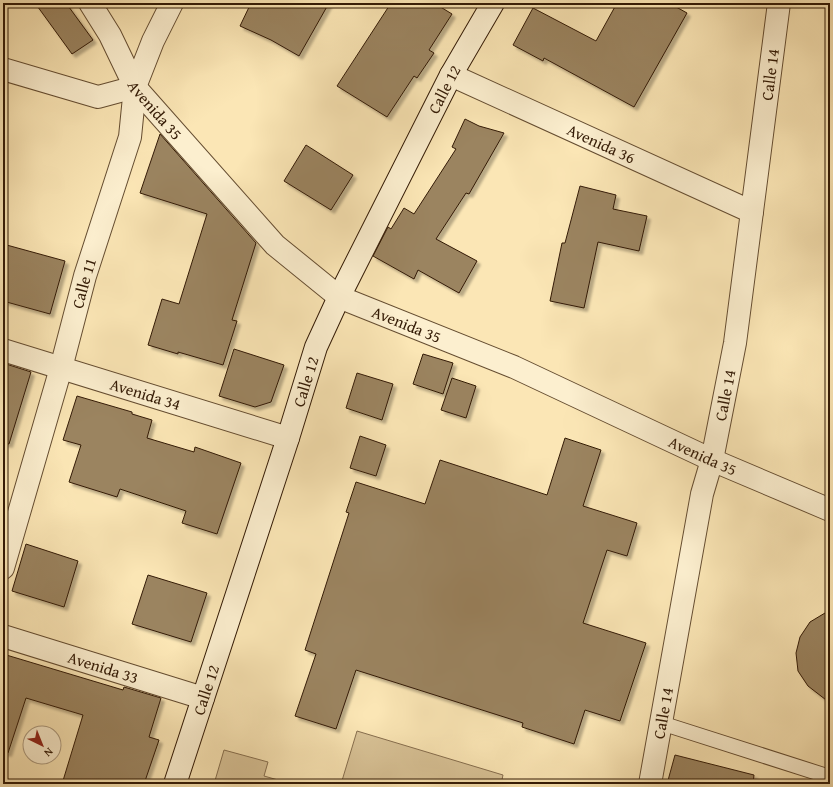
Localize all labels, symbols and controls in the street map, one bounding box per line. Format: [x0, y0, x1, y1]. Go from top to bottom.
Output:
street label: Calle 14 [755, 47, 785, 102]
street label: Calle 12 [421, 60, 466, 118]
street label: Avenida 35 [122, 77, 188, 145]
street label: Avenida 36 [563, 117, 639, 169]
street label: Calle 11 [65, 255, 102, 311]
street label: Avenida 35 [369, 299, 445, 349]
street label: Calle 12 [286, 353, 324, 410]
street label: Calle 14 [708, 367, 742, 423]
street label: Avenida 34 [107, 372, 184, 416]
street label: Avenida 35 [665, 429, 741, 481]
street label: Avenida 33 [65, 645, 141, 689]
street label: Calle 12 [186, 662, 225, 718]
street label: Calle 14 [646, 685, 679, 741]
north arrow [22, 725, 62, 765]
text: N [40, 744, 57, 761]

